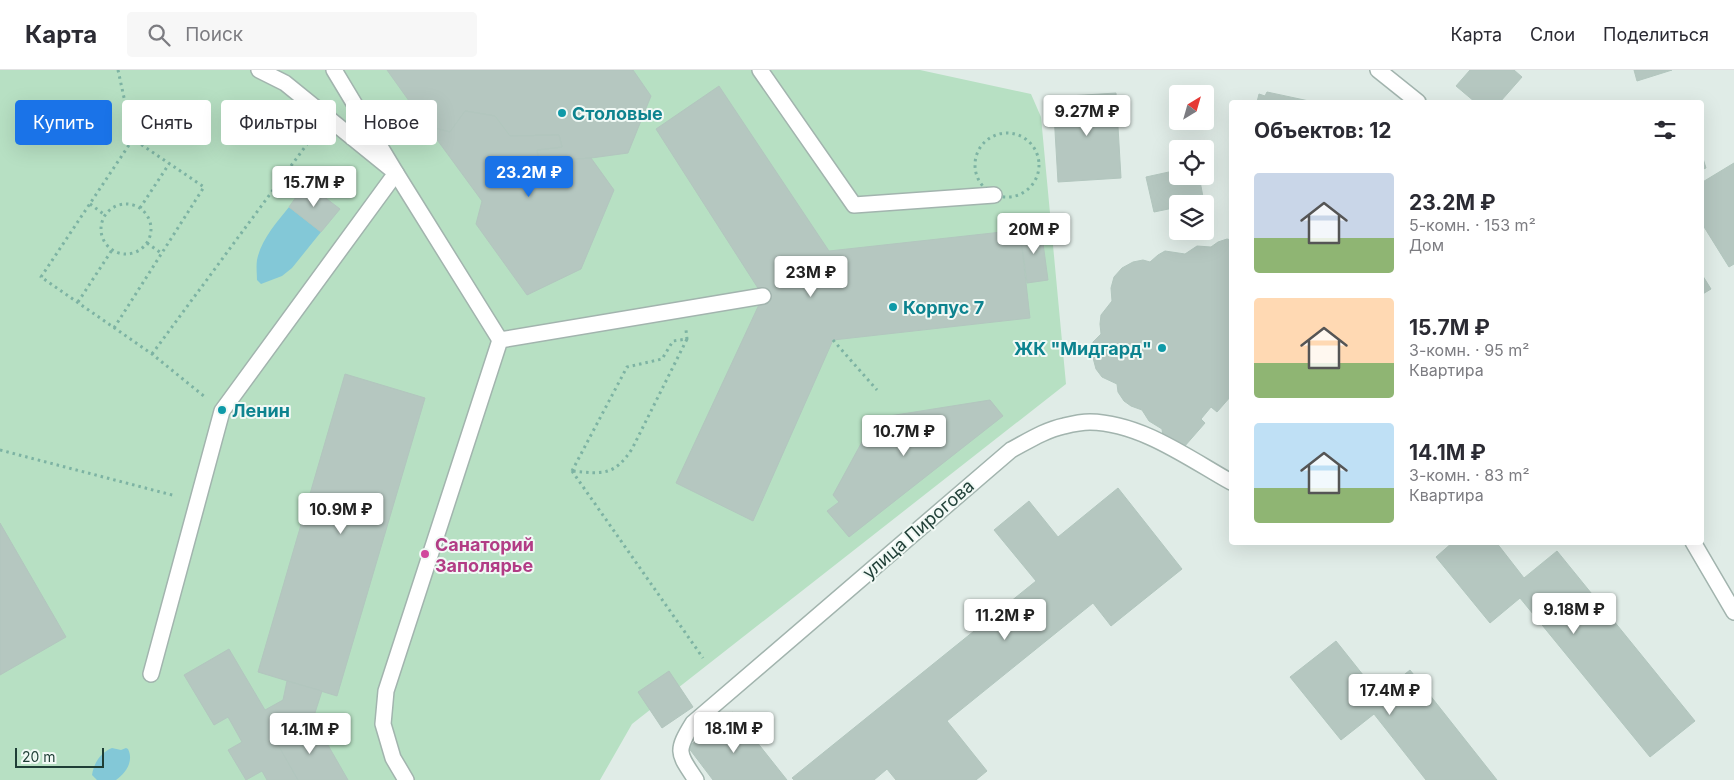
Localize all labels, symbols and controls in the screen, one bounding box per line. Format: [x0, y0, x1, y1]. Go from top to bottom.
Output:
search box [127, 12, 477, 57]
text: Карта [25, 20, 97, 49]
icon: search [145, 21, 173, 49]
text: Поиск [185, 23, 243, 46]
text: Карта [1450, 24, 1502, 45]
text: Слои [1530, 24, 1575, 45]
text: Поделиться [1603, 24, 1709, 45]
north arrow [1169, 85, 1214, 130]
map controls [1169, 85, 1214, 240]
pin: 9.27M ₽ [1041, 94, 1133, 137]
chip: Купить [15, 100, 112, 145]
chip: Снять [122, 100, 211, 145]
chip: Фильтры [221, 100, 336, 145]
chip: Новое [346, 100, 437, 145]
text: 9.27M ₽ [1054, 101, 1120, 121]
place label: Столовые [572, 103, 663, 124]
marker: Столовые [556, 107, 568, 119]
icon: filters [1651, 116, 1679, 144]
text: Объектов: 12 [1254, 118, 1391, 143]
button: locate [1169, 140, 1214, 185]
pin: 23.2M ₽ [483, 156, 575, 198]
text: 23.2M ₽ [496, 162, 562, 182]
pin: 15.7M ₽ [268, 166, 360, 208]
text: 15.7M ₽ [283, 172, 345, 192]
text: 23.2M ₽ [1409, 190, 1496, 215]
icon: home [1294, 193, 1354, 253]
button: layers [1169, 195, 1214, 240]
pin: 20M ₽ [999, 212, 1069, 255]
text: 5-комн. · 153 m² [1409, 215, 1536, 235]
text: 20M ₽ [1008, 219, 1060, 239]
text: Дом [1409, 235, 1444, 255]
pin: 23M ₽ [776, 256, 846, 298]
text: 23M ₽ [786, 262, 836, 282]
place label: Корпус 7 [903, 297, 984, 318]
marker: Корпус 7 [887, 301, 899, 313]
text: 15.7M ₽ [1409, 315, 1490, 340]
icon: home [1294, 318, 1354, 378]
place label: ЖК "Мидгард" [1014, 338, 1152, 359]
text: 3-комн. · 95 m² [1409, 340, 1529, 360]
marker: ЖК "Мидгард" [1156, 342, 1168, 354]
text: Квартира [1409, 360, 1484, 380]
place label: Ленин [232, 400, 290, 421]
marker: Ленин [216, 404, 228, 416]
pin: 10.7M ₽ [858, 414, 950, 457]
text: 10.7M ₽ [873, 421, 935, 441]
text: 14.1M ₽ [1409, 440, 1486, 465]
icon: home [1294, 443, 1354, 503]
text: 3-комн. · 83 m² [1409, 465, 1530, 485]
street label: улица Пирогова [858, 475, 978, 583]
text: Квартира [1409, 485, 1484, 505]
pin: 10.9M ₽ [295, 492, 387, 535]
text: 10.9M ₽ [309, 499, 373, 519]
place label: Санаторий Заполярье [435, 534, 534, 576]
marker: Санаторий Заполярье [419, 548, 431, 560]
pin: 9.18M ₽ [1528, 592, 1620, 635]
pin: 11.2M ₽ [959, 598, 1051, 641]
text: 9.18M ₽ [1543, 599, 1605, 619]
text: 11.2M ₽ [975, 605, 1035, 625]
pin: 17.4M ₽ [1344, 674, 1436, 716]
text: 17.4M ₽ [1360, 680, 1420, 700]
pin: 14.1M ₽ [264, 712, 356, 755]
pin: 18.1M ₽ [688, 712, 780, 754]
text: 18.1M ₽ [705, 718, 763, 738]
text: 14.1M ₽ [281, 719, 339, 739]
scale bar [15, 745, 104, 768]
text: 20 m [22, 748, 56, 765]

